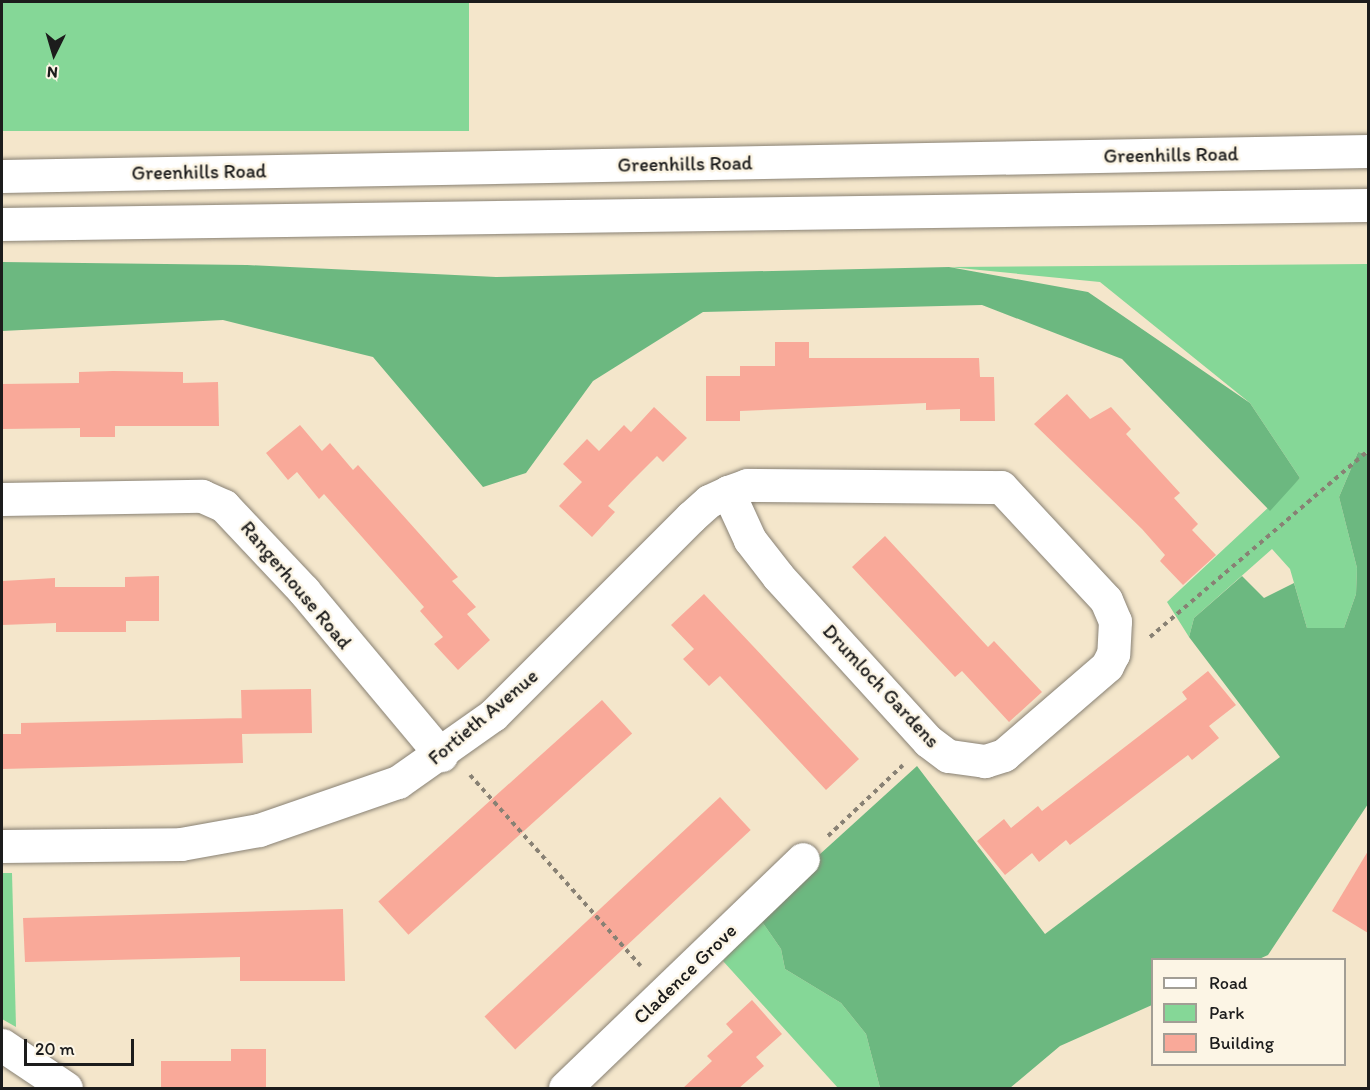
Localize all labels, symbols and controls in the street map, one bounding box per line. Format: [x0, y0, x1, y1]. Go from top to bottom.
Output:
north arrow [24, 24, 84, 84]
text: N [46, 62, 59, 82]
street label: Greenhills Road [1103, 142, 1239, 168]
street label: Greenhills Road [617, 151, 753, 177]
street label: Greenhills Road [131, 159, 267, 185]
street label: Rangerhouse Road [236, 516, 356, 654]
street label: Drumloch Gardens [817, 619, 945, 753]
street label: Fortieth Avenue [423, 664, 543, 770]
street label: Cladence Grove [628, 919, 742, 1029]
legend [1151, 958, 1346, 1066]
text: Road [1209, 972, 1248, 994]
text: Park [1209, 1002, 1244, 1024]
scale bar [27, 1027, 136, 1065]
text: Building [1209, 1032, 1274, 1054]
text: 20 m [35, 1038, 75, 1060]

